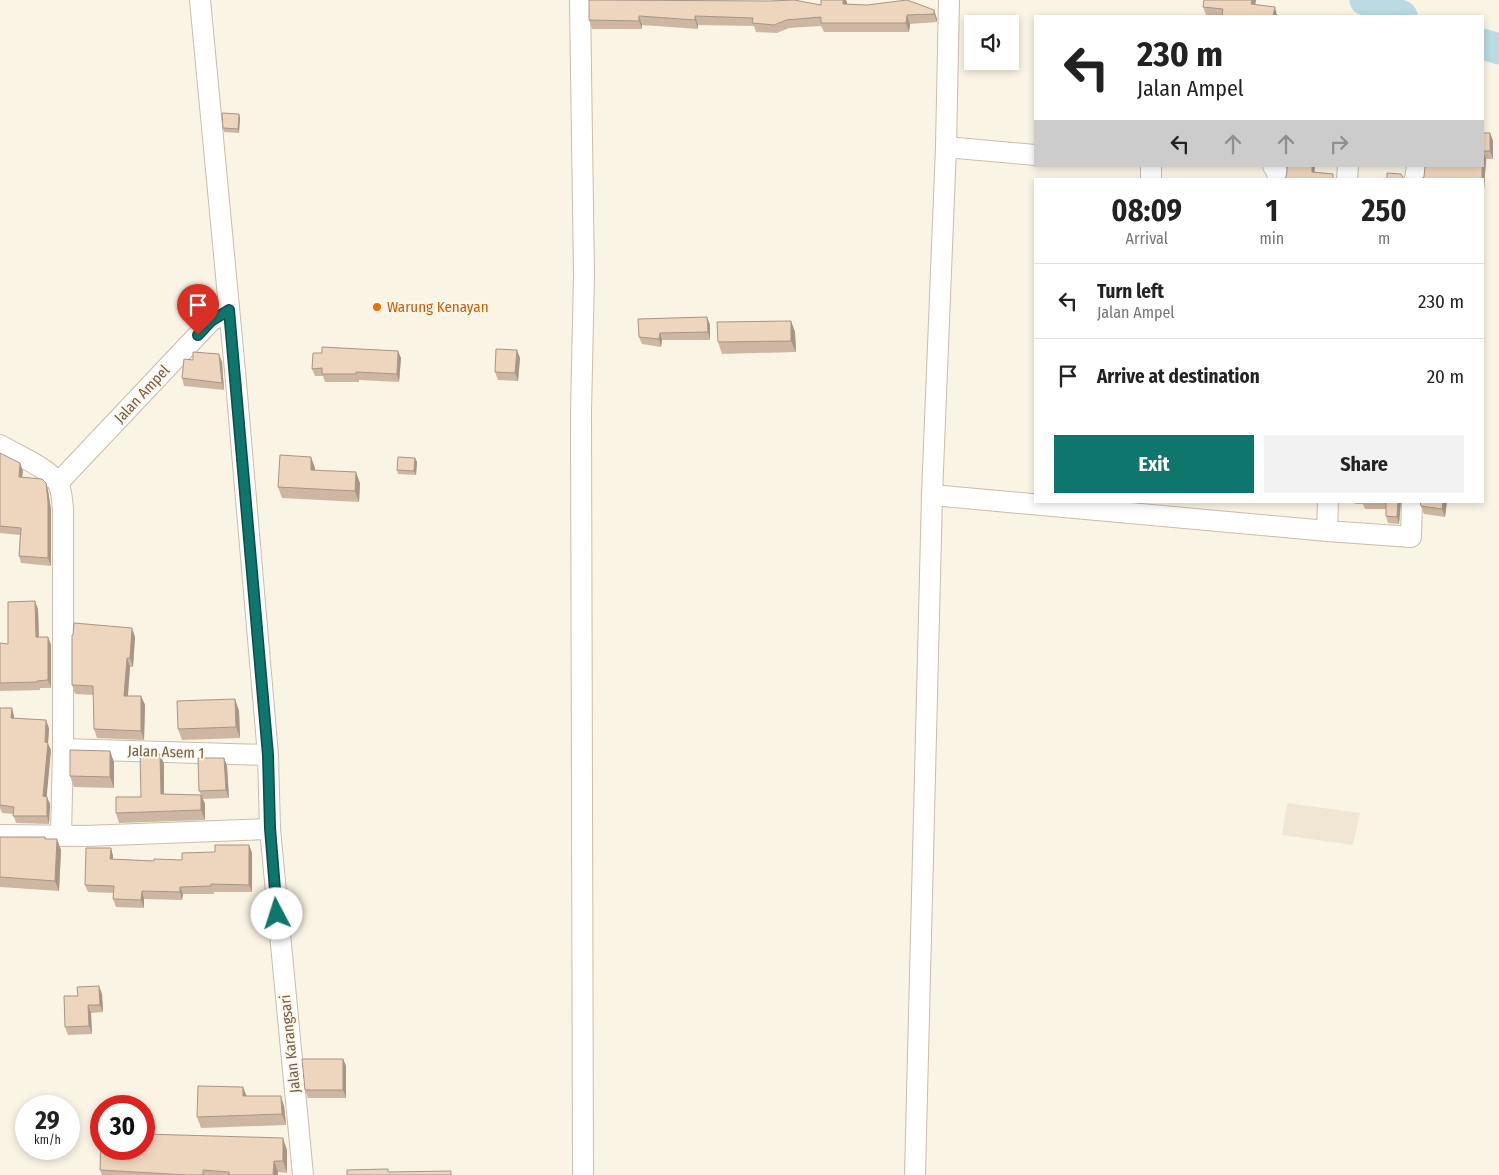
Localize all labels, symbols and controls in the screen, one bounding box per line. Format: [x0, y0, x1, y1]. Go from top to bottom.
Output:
map controls [964, 15, 1019, 70]
button: sound [964, 15, 1019, 70]
text: 230 m [1137, 33, 1223, 75]
icon: left [1054, 35, 1119, 100]
text: Jalan Ampel [1137, 75, 1244, 102]
icon: left [1166, 130, 1194, 158]
icon: ahead [1219, 130, 1247, 158]
icon: ahead [1272, 130, 1300, 158]
icon: right [1325, 130, 1353, 158]
text: 08:09 [1111, 193, 1182, 229]
text: 1 [1266, 193, 1278, 229]
text: 250 [1362, 193, 1407, 229]
text: Arrival [1126, 229, 1168, 248]
text: min [1259, 229, 1284, 248]
text: m [1378, 229, 1390, 248]
text: Turn left [1097, 280, 1164, 303]
pin [177, 284, 219, 335]
icon: left [1054, 287, 1082, 315]
text: 230 m [1418, 290, 1464, 313]
icon: arrive [184, 291, 212, 319]
place label: Warung Kenayan [387, 298, 489, 316]
marker: Warung Kenayan [371, 301, 383, 313]
text: Jalan Ampel [1097, 303, 1175, 322]
street label: Jalan Ampel [111, 361, 173, 427]
icon: arrive [1054, 362, 1082, 390]
text: Arrive at destination [1097, 365, 1260, 388]
text: 20 m [1427, 365, 1464, 388]
button: Exit [1054, 435, 1254, 493]
button: Share [1264, 435, 1464, 493]
street label: Jalan Asem 1 [127, 742, 205, 762]
position arrow [250, 887, 302, 939]
street label: Jalan Karangsari [276, 994, 304, 1094]
speed limit sign: 30 [90, 1095, 155, 1160]
text: 29 [35, 1106, 60, 1136]
text: km/h [34, 1133, 61, 1147]

